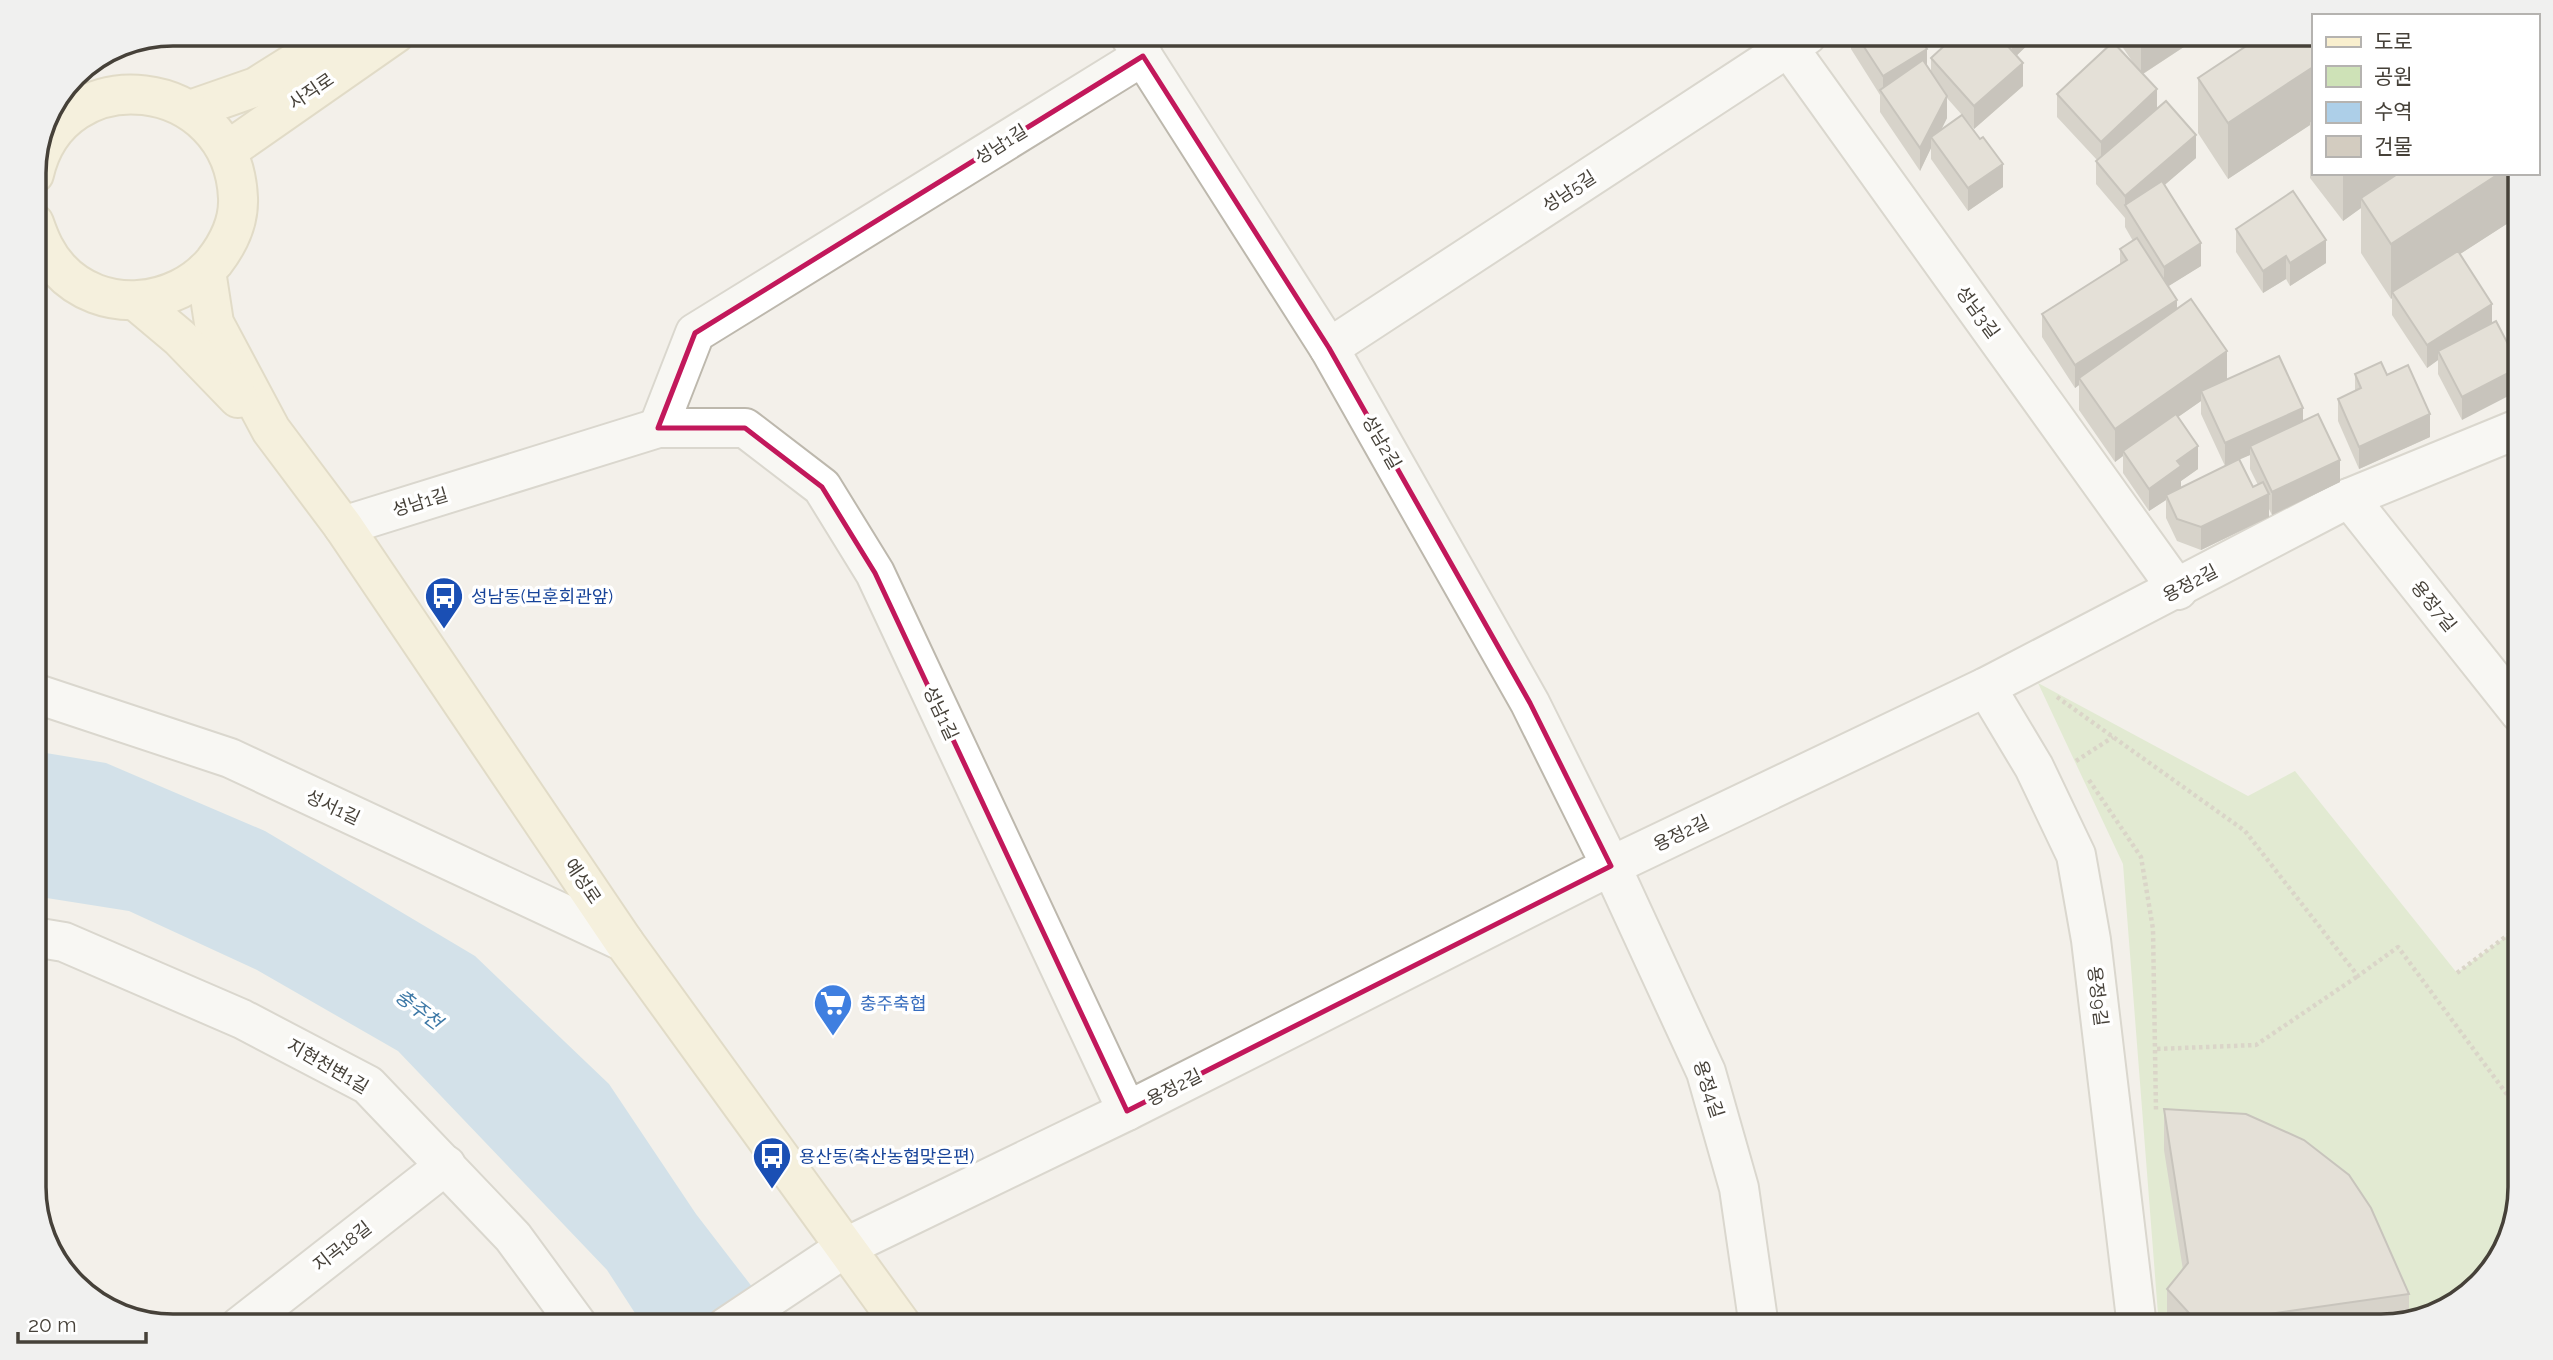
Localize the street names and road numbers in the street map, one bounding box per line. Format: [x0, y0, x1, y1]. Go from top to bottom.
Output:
street label: 사직로 [285, 68, 337, 114]
street label: 성남1길 [971, 120, 1031, 168]
street label: 성남5길 [1538, 166, 1600, 216]
street label: 성남3길 [1952, 282, 2004, 342]
street label: 성남2길 [1358, 411, 1406, 473]
street label: 성남1길 [389, 484, 451, 520]
street label: 용정2길 [2159, 560, 2221, 606]
street label: 용정7길 [2407, 576, 2461, 636]
street label: 성남1길 [919, 683, 963, 743]
street label: 성서1길 [303, 785, 363, 829]
street label: 용정2길 [1650, 811, 1712, 855]
street label: 예성로 [560, 855, 606, 907]
street label: 용정9길 [2084, 965, 2112, 1027]
street label: 지현천변1길 [284, 1034, 372, 1098]
street label: 용정4길 [1690, 1057, 1728, 1121]
street label: 용정2길 [1143, 1064, 1205, 1110]
street label: 지곡18길 [309, 1217, 375, 1275]

